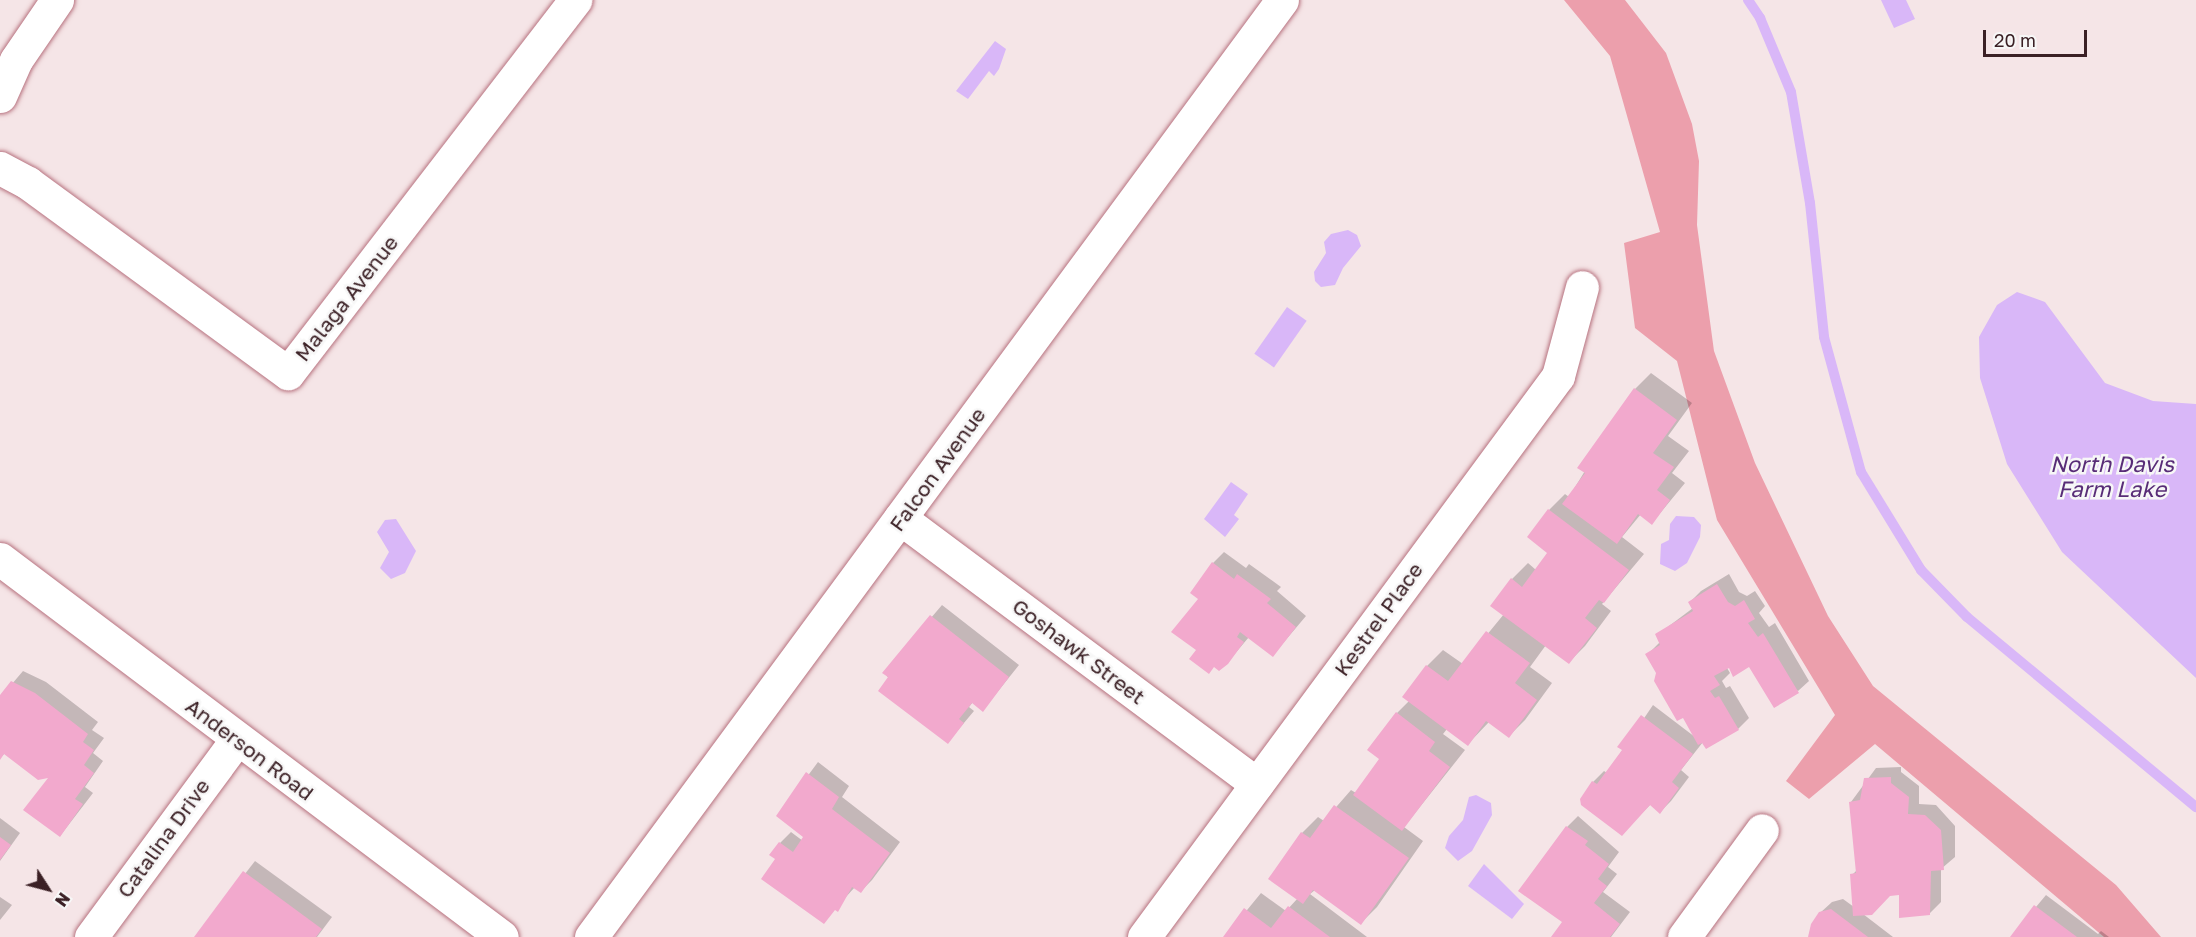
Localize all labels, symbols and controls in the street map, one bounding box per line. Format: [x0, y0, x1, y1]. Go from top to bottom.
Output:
scale bar [1986, 18, 2090, 56]
text: 20 m [1994, 29, 2036, 51]
street label: Malaga Avenue [289, 230, 403, 366]
street label: Falcon Avenue [884, 402, 990, 536]
water label: North Davis Farm Lake [2050, 450, 2174, 502]
street label: Kestrel Place [1328, 557, 1428, 681]
street label: Goshawk Street [1008, 593, 1150, 709]
street label: Anderson Road [181, 693, 319, 805]
street label: Catalina Drive [111, 774, 215, 902]
north arrow [18, 859, 78, 919]
text: N [51, 889, 74, 910]

